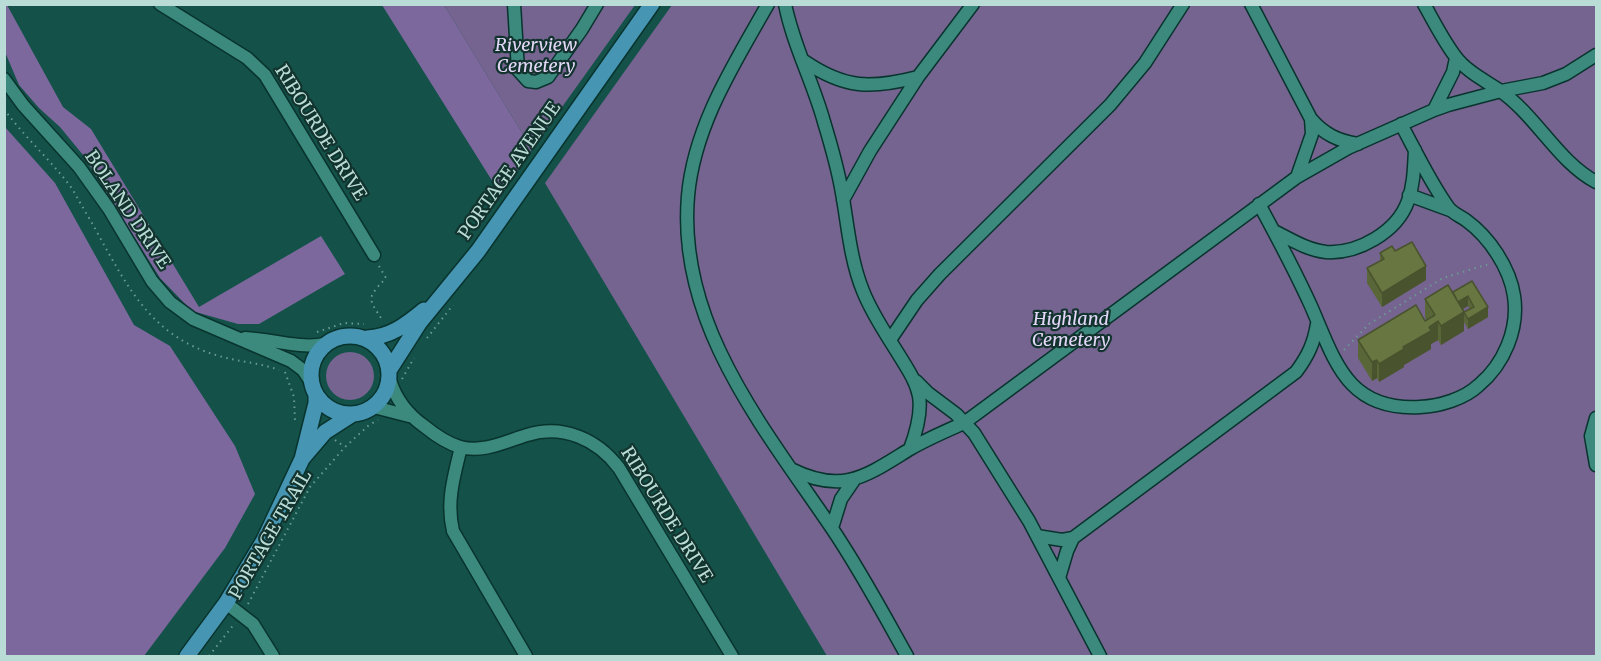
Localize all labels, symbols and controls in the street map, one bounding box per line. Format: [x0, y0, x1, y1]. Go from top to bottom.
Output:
park label: Riverview Cemetery [495, 35, 577, 78]
street label: RIBOURDE DRIVE [270, 61, 370, 205]
street label: PORTAGE AVENUE [454, 98, 566, 244]
street label: BOLAND DRIVE [80, 147, 174, 273]
park label: Highland Cemetery [1032, 309, 1110, 352]
street label: RIBOURDE DRIVE [616, 443, 716, 587]
street label: PORTAGE TRAIL [225, 467, 317, 603]

